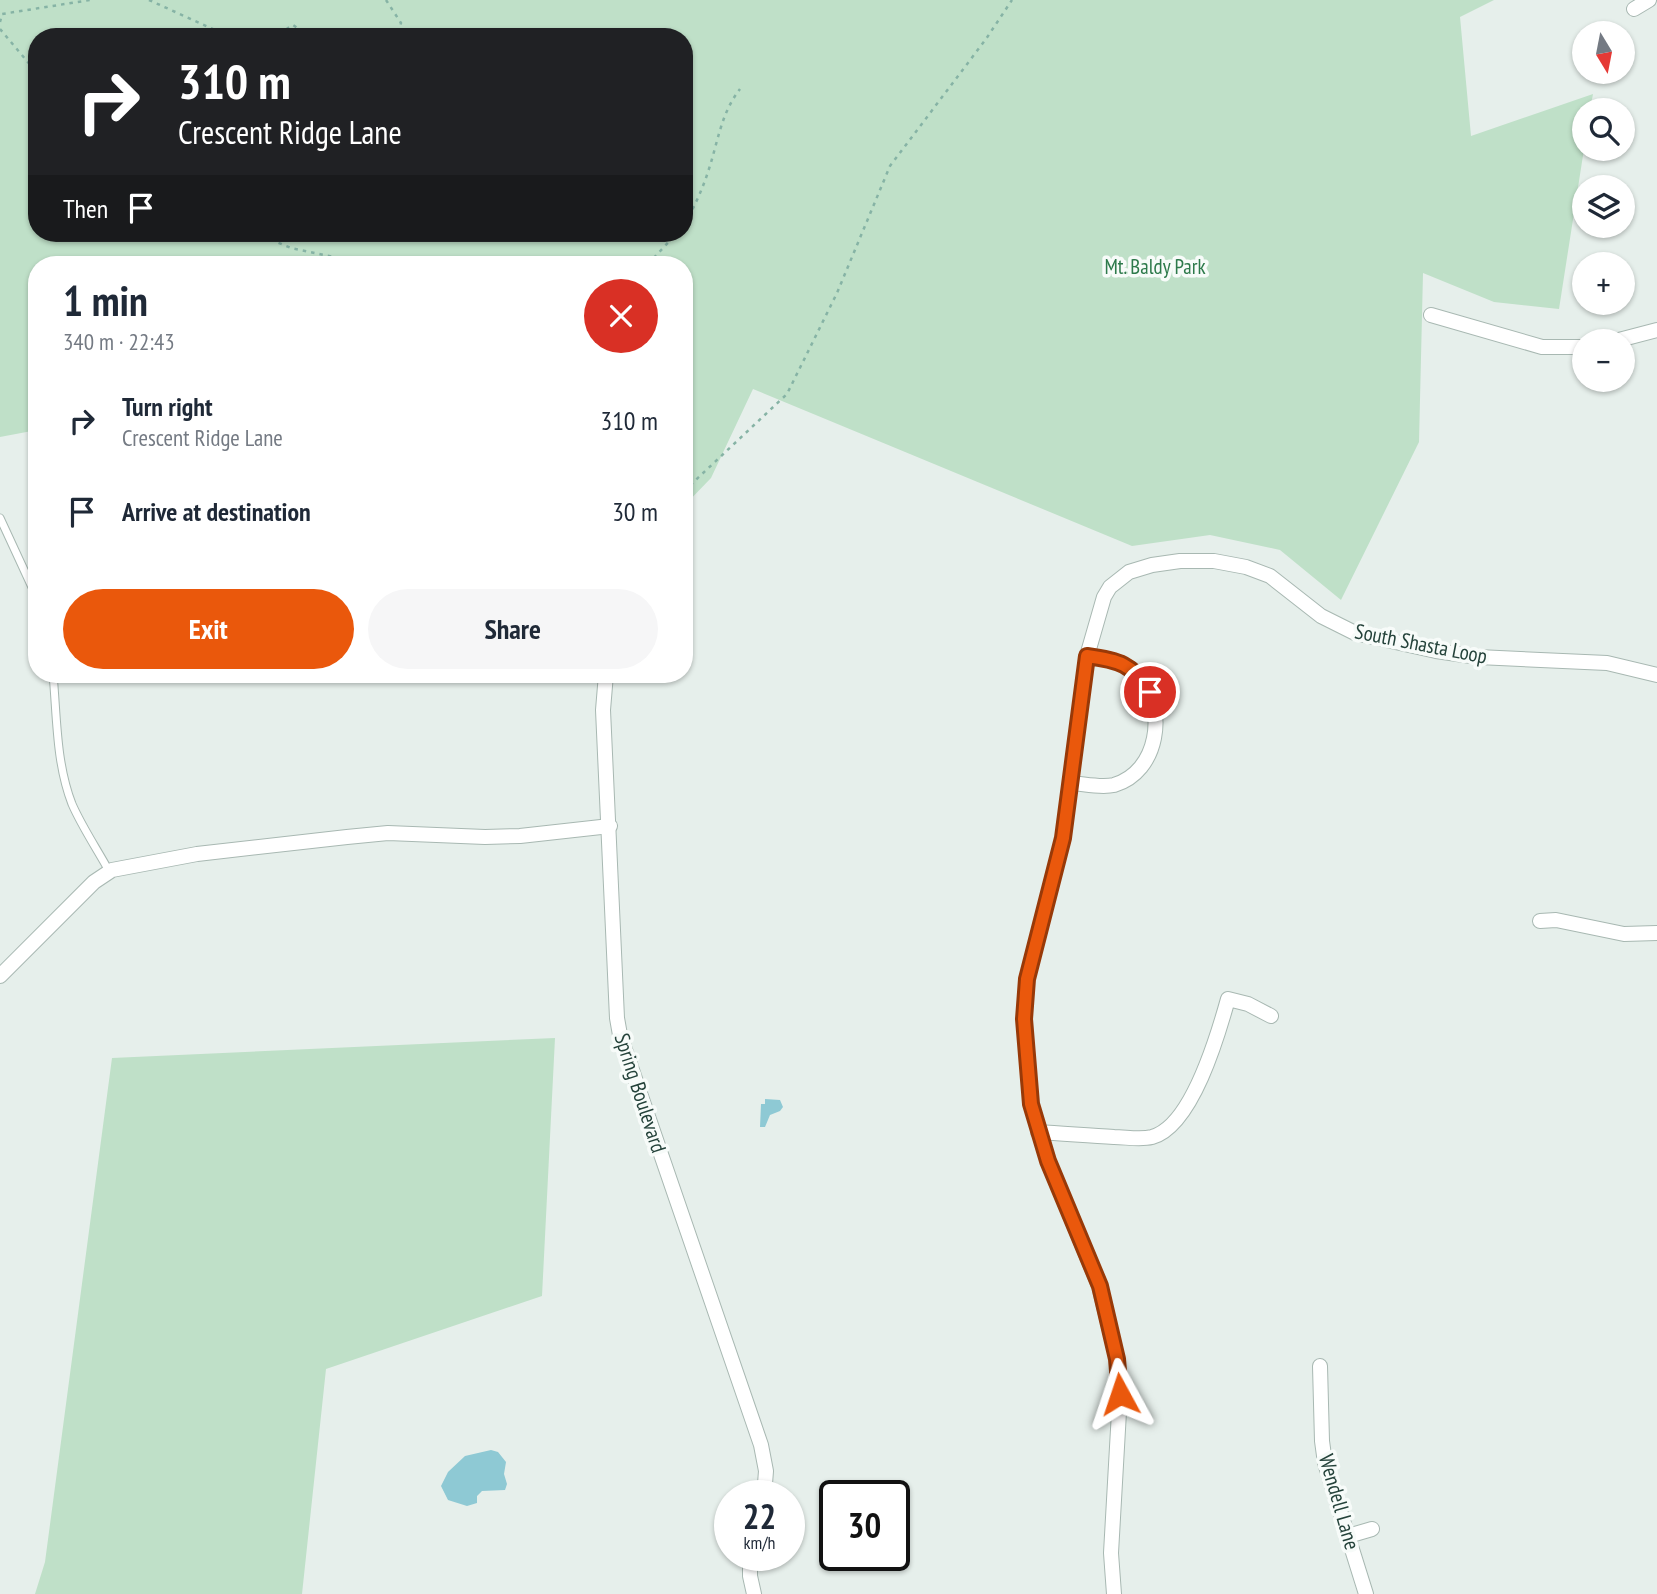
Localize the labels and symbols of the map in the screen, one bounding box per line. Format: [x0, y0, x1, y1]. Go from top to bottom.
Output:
north arrow [1572, 21, 1634, 84]
park label: Mt. Baldy Park [1104, 253, 1206, 280]
street label: South Shasta Loop [1353, 617, 1489, 670]
pin [1120, 662, 1180, 722]
street label: Spring Boulevard [608, 1030, 672, 1156]
position arrow [1083, 1357, 1157, 1431]
street label: Wendell Lane [1313, 1451, 1366, 1553]
speed limit sign: 30 [819, 1480, 910, 1571]

